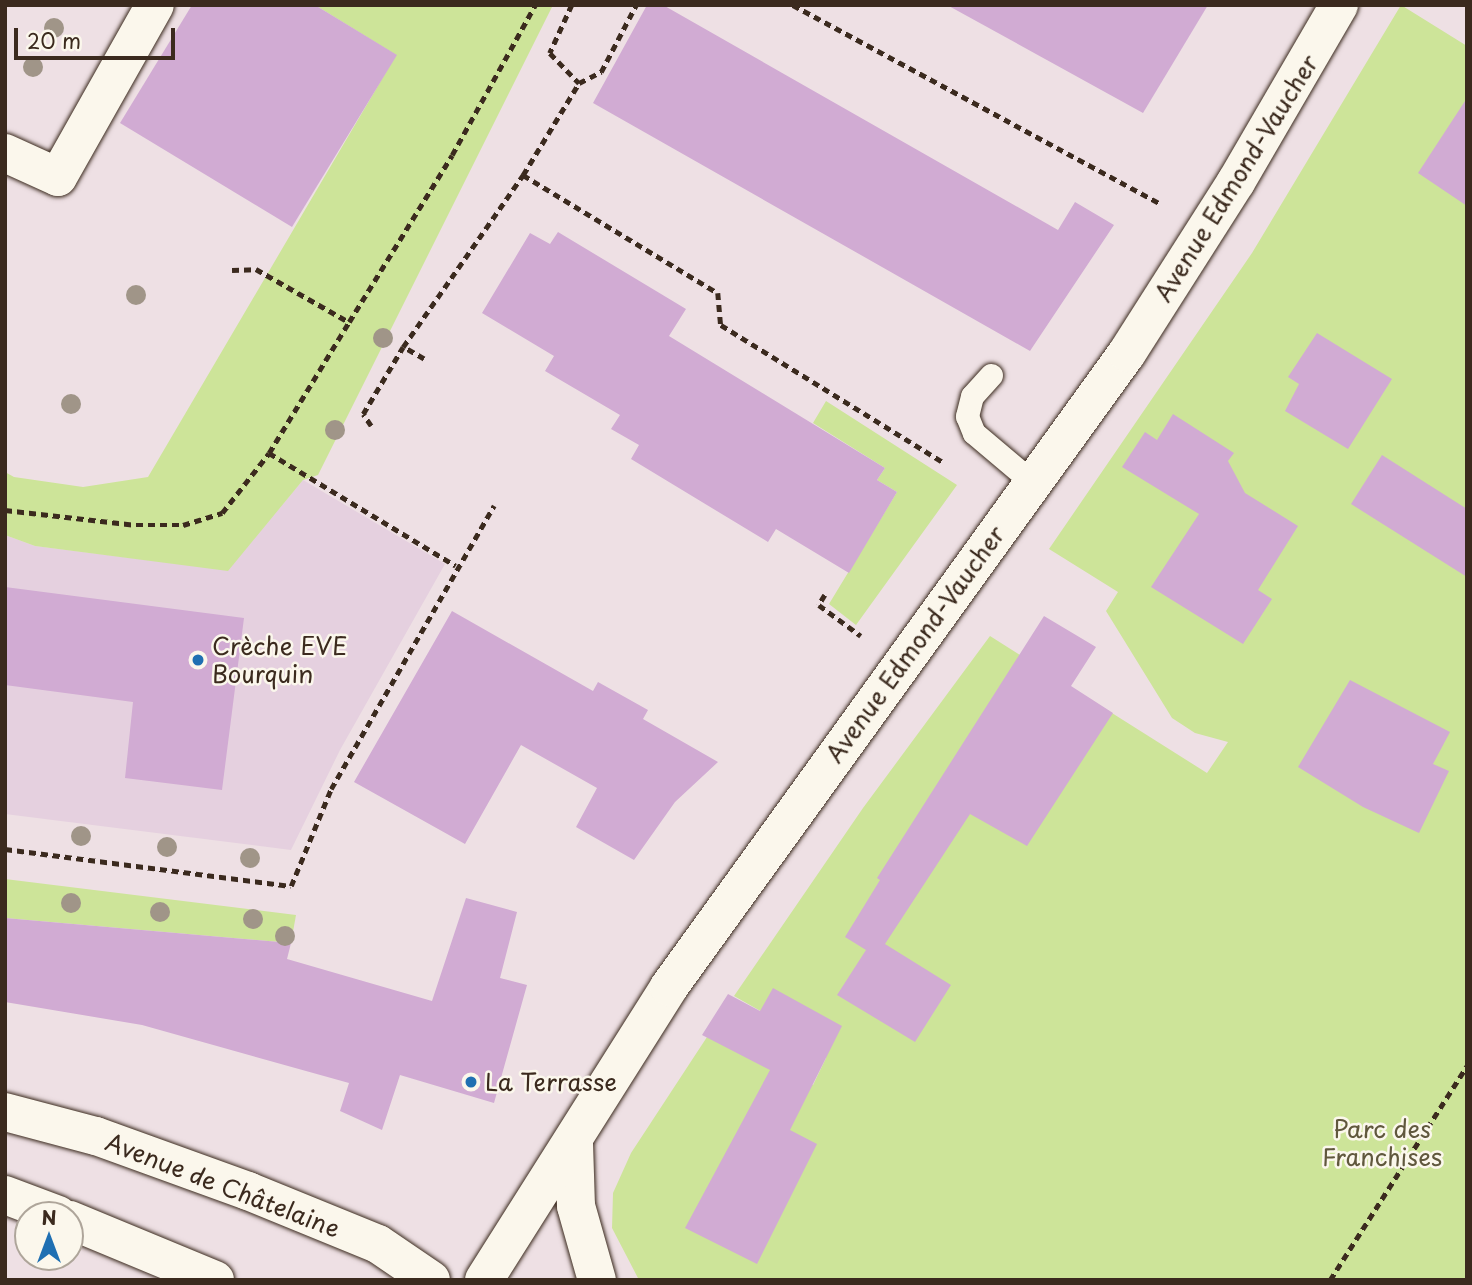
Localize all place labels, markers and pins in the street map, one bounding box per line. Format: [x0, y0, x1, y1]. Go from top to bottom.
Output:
place label: Crèche EVE Bourquin [212, 632, 347, 688]
marker: Crèche EVE Bourquin [190, 652, 206, 668]
place label: La Terrasse [485, 1068, 618, 1096]
marker: La Terrasse [463, 1074, 479, 1090]

